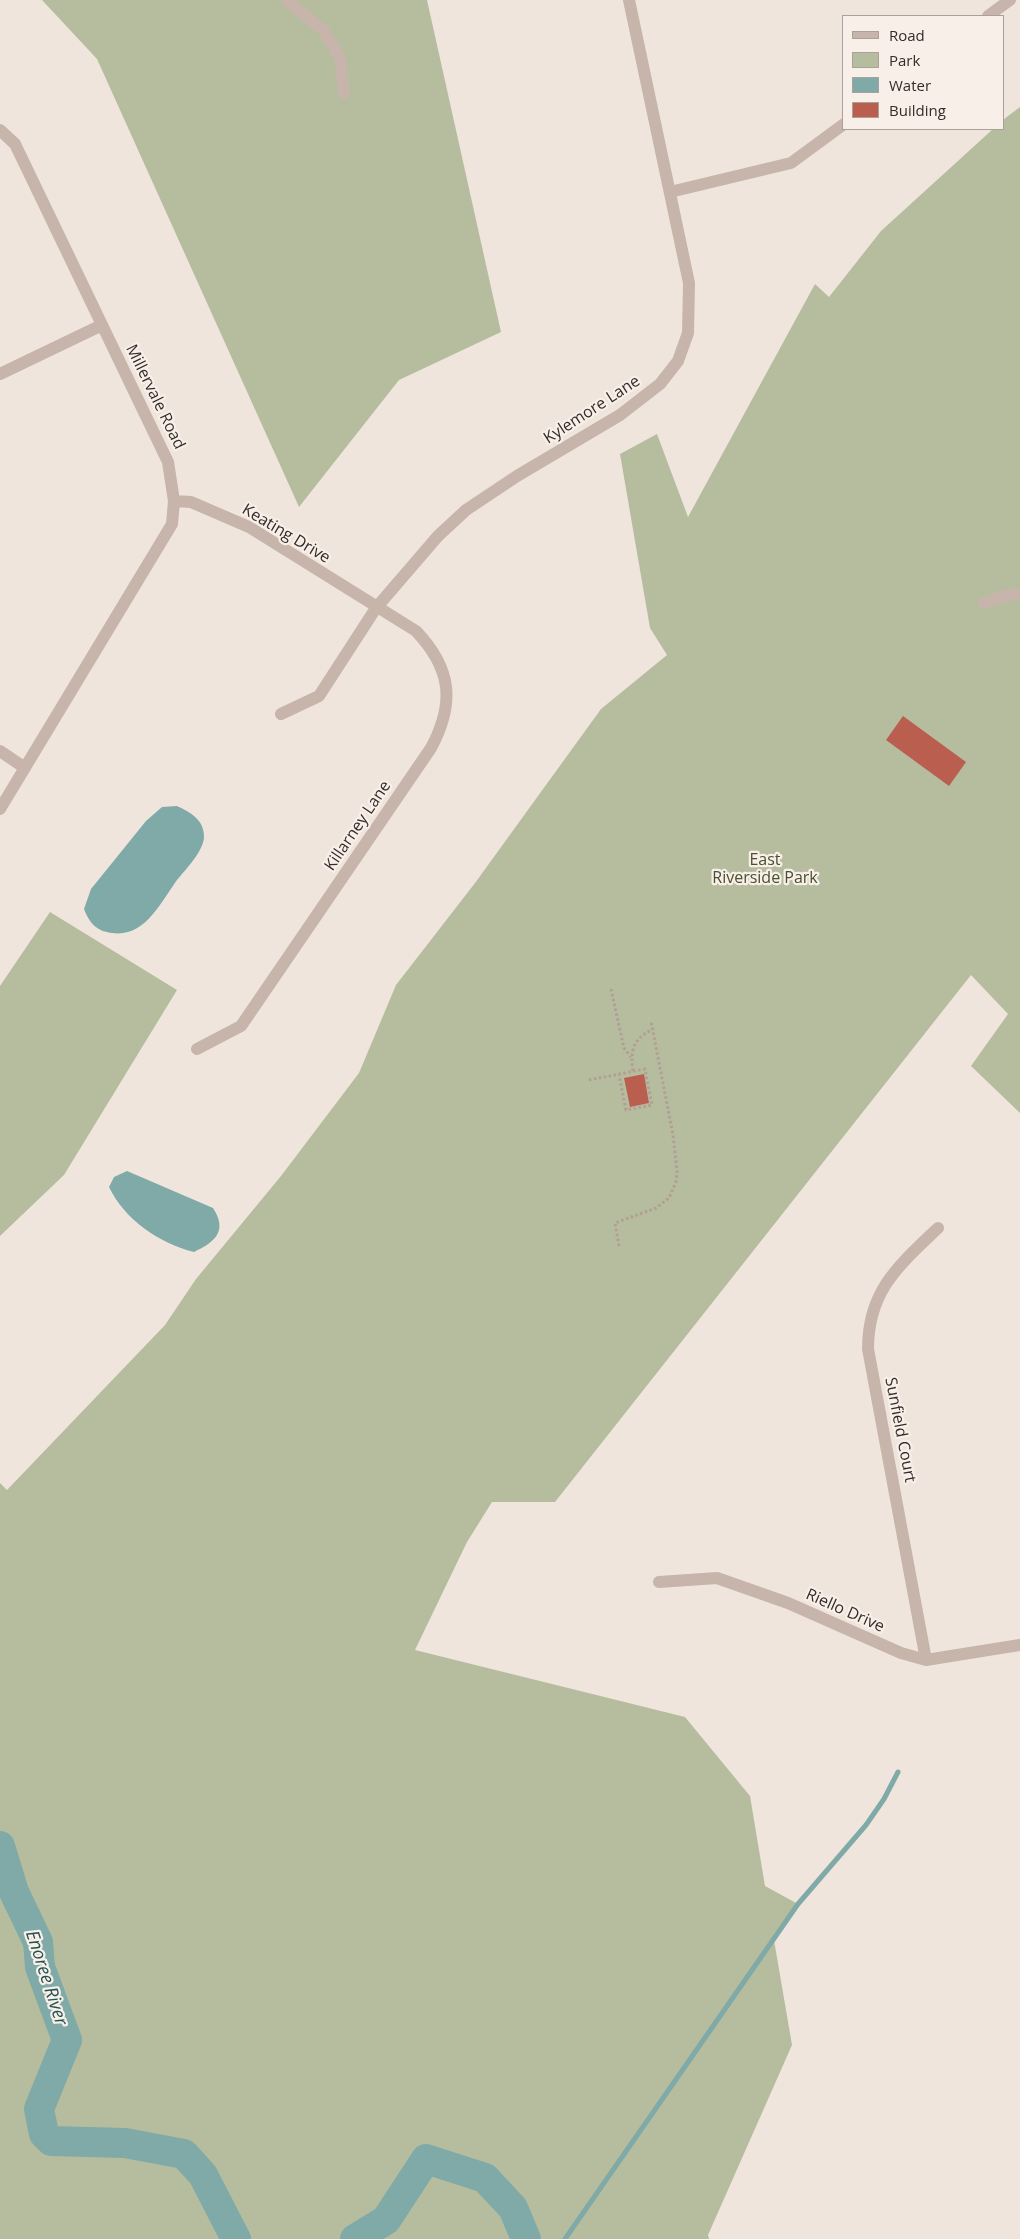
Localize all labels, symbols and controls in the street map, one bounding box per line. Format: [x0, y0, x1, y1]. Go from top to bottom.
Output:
legend [842, 15, 1005, 130]
text: Road [889, 25, 925, 45]
text: Park [889, 50, 920, 70]
text: Water [889, 75, 931, 95]
text: Building [889, 100, 946, 120]
street label: Millervale Road [121, 341, 189, 453]
street label: Kylemore Lane [540, 372, 644, 448]
street label: Keating Drive [239, 500, 333, 568]
street label: Killarney Lane [321, 777, 395, 875]
park label: East Riverside Park [712, 850, 818, 888]
street label: Sunfield Court [880, 1376, 920, 1484]
street label: Riello Drive [803, 1585, 887, 1637]
water label: Enoree River [20, 1928, 72, 2028]

